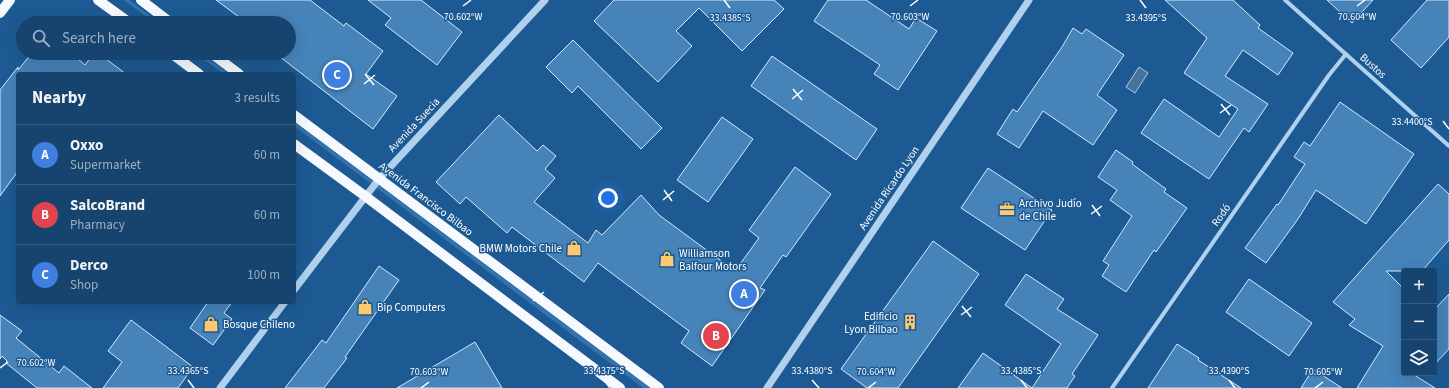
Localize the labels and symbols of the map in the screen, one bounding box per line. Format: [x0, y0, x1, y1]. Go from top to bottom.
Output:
text: 70.602°W [444, 10, 482, 24]
text: 70.603°W [891, 10, 929, 24]
text: 70.604°W [1338, 10, 1376, 24]
text: 33.4385°S [710, 11, 750, 25]
text: 33.4395°S [1126, 11, 1166, 25]
street label: Bustos [1356, 50, 1390, 82]
pin: C [324, 60, 350, 90]
street label: Avenida Suecia [385, 94, 443, 156]
text: 33.4400°S [1392, 115, 1432, 129]
street label: Avenida Ricardo Lyon [855, 143, 923, 233]
street label: Avenida Francisco Bilbao [376, 159, 476, 239]
your location [598, 188, 618, 208]
place label: Archivo Judío de Chile [1019, 196, 1082, 224]
office icon: Archivo Judío de Chile [998, 200, 1016, 218]
street label: Rodó [1208, 201, 1234, 229]
shop icon: BMW Motors Chile [565, 239, 583, 257]
place label: BMW Motors Chile [480, 241, 563, 256]
place label: Williamson Balfour Motors [679, 246, 747, 274]
shop icon: Williamson Balfour Motors [658, 250, 676, 268]
pin: A [731, 279, 757, 309]
shop icon: Bip Computers [356, 298, 374, 316]
place label: Bip Computers [377, 300, 446, 315]
place label: Edificio Lyon Bilbao [844, 309, 898, 337]
building icon: Edificio Lyon Bilbao [901, 313, 919, 331]
shop icon: Bosque Chileno [202, 315, 220, 333]
place label: Bosque Chileno [223, 317, 295, 332]
pin: B [703, 321, 729, 351]
text: 70.602°W [17, 356, 55, 370]
text: 33.4365°S [168, 364, 208, 378]
text: 33.4375°S [584, 364, 624, 378]
text: 33.4380°S [792, 364, 832, 378]
text: 33.4385°S [1001, 364, 1041, 378]
text: 33.4390°S [1209, 364, 1249, 378]
text: 70.603°W [410, 365, 448, 379]
text: 70.604°W [857, 365, 895, 379]
text: 70.605°W [1304, 365, 1342, 379]

